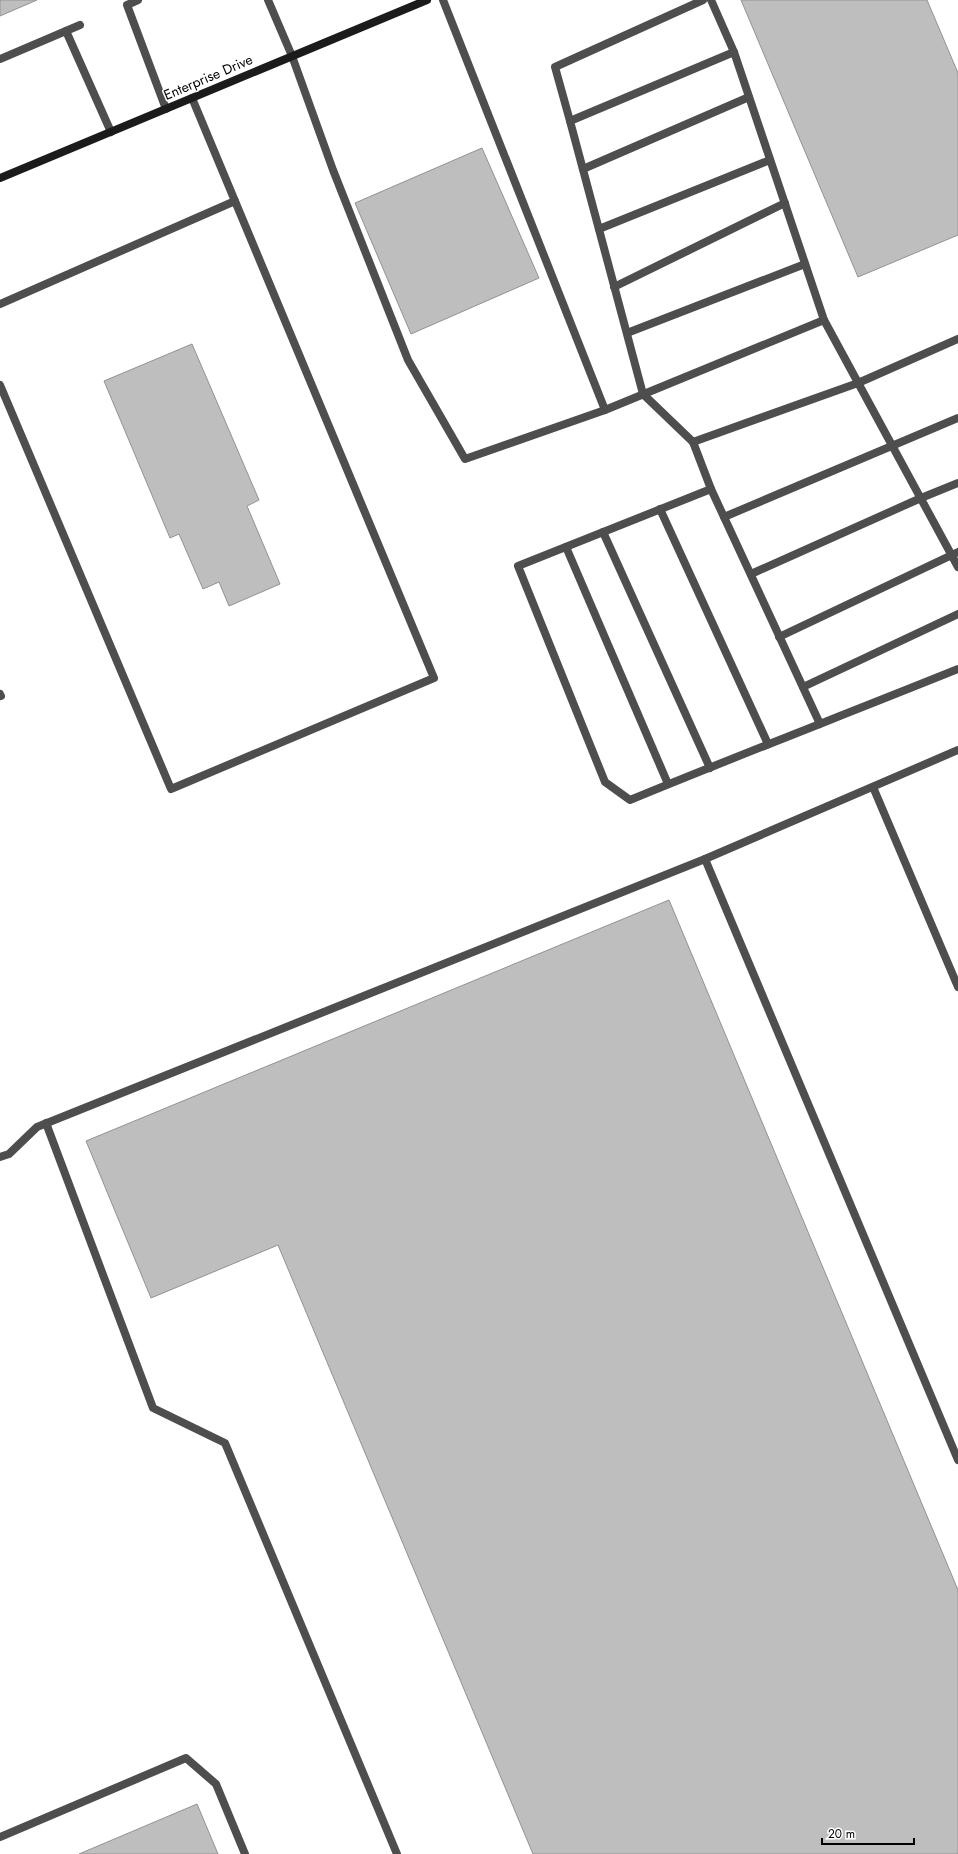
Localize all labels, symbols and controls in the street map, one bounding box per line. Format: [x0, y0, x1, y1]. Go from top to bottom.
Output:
street label: Enterprise Drive [160, 49, 256, 105]
scale bar [822, 1820, 914, 1846]
text: 20 m [828, 1825, 855, 1843]

